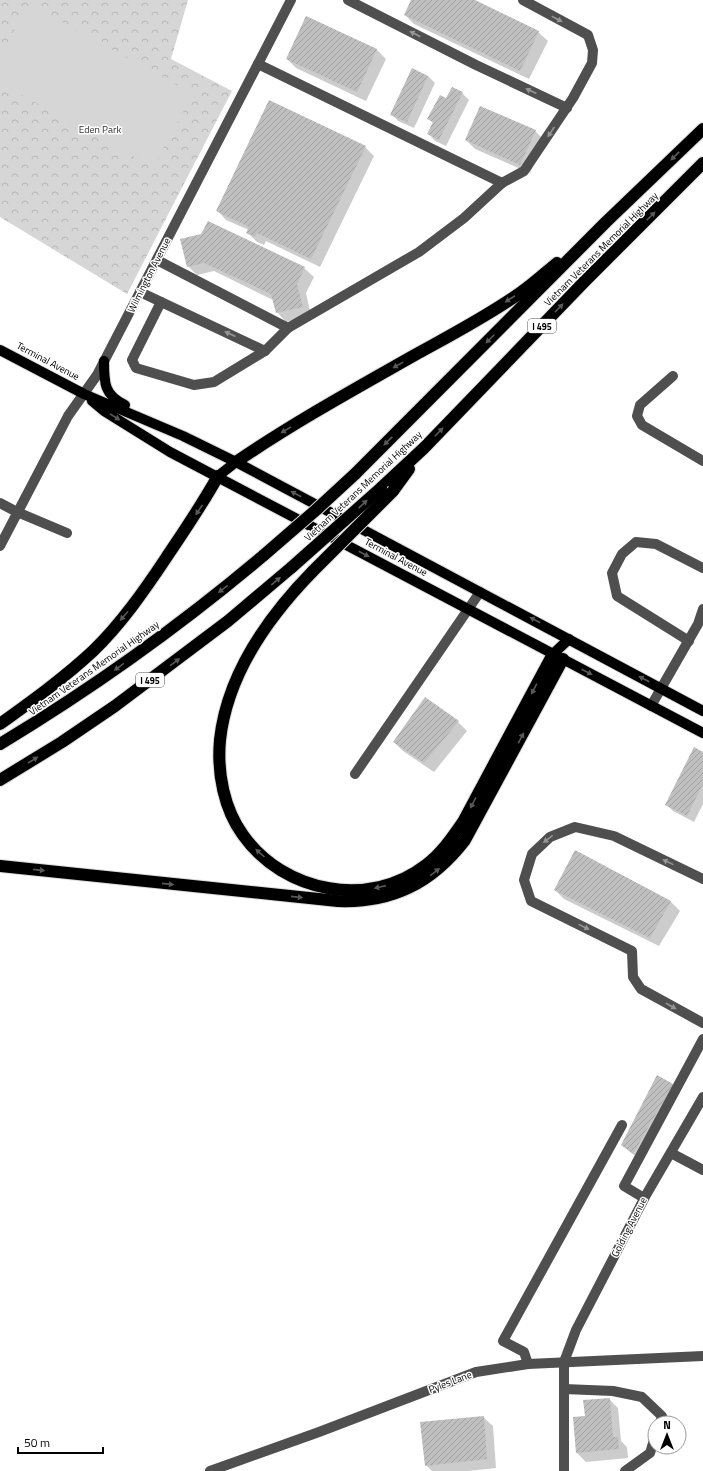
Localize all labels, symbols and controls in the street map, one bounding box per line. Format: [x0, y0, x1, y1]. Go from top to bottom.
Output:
one-way arrow [551, 15, 563, 22]
one-way arrow [409, 31, 420, 37]
one-way arrow [526, 88, 537, 94]
park label: Eden Park [79, 122, 121, 137]
one-way arrow [547, 127, 555, 137]
one-way arrow [670, 151, 680, 161]
street label: Vietnam Veterans Memorial Highway [540, 188, 662, 310]
one-way arrow [646, 211, 655, 221]
street label: Wilmington Avenue [124, 235, 174, 315]
one-way arrow [505, 296, 516, 303]
one-way arrow [554, 303, 564, 313]
road number: I 495 [528, 319, 556, 333]
one-way arrow [224, 331, 236, 337]
one-way arrow [485, 335, 495, 344]
street label: Terminal Avenue [14, 338, 82, 384]
one-way arrow [392, 361, 404, 368]
one-way arrow [109, 414, 121, 421]
one-way arrow [280, 427, 292, 434]
street label: Vietnam Veterans Memorial Highway [301, 427, 425, 545]
one-way arrow [434, 427, 444, 437]
one-way arrow [383, 437, 393, 446]
one-way arrow [290, 491, 302, 497]
one-way arrow [358, 499, 368, 509]
one-way arrow [195, 504, 202, 516]
street label: Terminal Avenue [362, 534, 430, 580]
one-way arrow [358, 550, 370, 557]
one-way arrow [271, 576, 281, 585]
one-way arrow [218, 584, 229, 593]
one-way arrow [119, 611, 128, 621]
street label: Vietnam Veterans Memorial Highway [26, 617, 162, 719]
one-way arrow [529, 617, 540, 624]
one-way arrow [169, 658, 180, 666]
one-way arrow [114, 663, 125, 671]
one-way arrow [582, 669, 593, 676]
road number: I 495 [136, 673, 164, 687]
one-way arrow [638, 676, 650, 683]
one-way arrow [531, 683, 538, 694]
one-way arrow [517, 732, 524, 743]
one-way arrow [27, 756, 39, 763]
one-way arrow [470, 797, 476, 809]
one-way arrow [543, 835, 554, 844]
one-way arrow [255, 849, 265, 858]
one-way arrow [662, 859, 673, 865]
one-way arrow [33, 867, 45, 873]
one-way arrow [429, 868, 440, 876]
one-way arrow [162, 880, 174, 887]
one-way arrow [374, 884, 386, 890]
one-way arrow [291, 894, 303, 901]
one-way arrow [578, 924, 589, 930]
one-way arrow [665, 1002, 677, 1009]
street label: Golding Avenue [608, 1195, 650, 1259]
street label: Pyles Lane [426, 1367, 474, 1397]
north arrow [647, 1415, 687, 1455]
text: N [663, 1417, 671, 1433]
scale bar [18, 1429, 103, 1455]
text: 50 m [24, 1433, 50, 1452]

